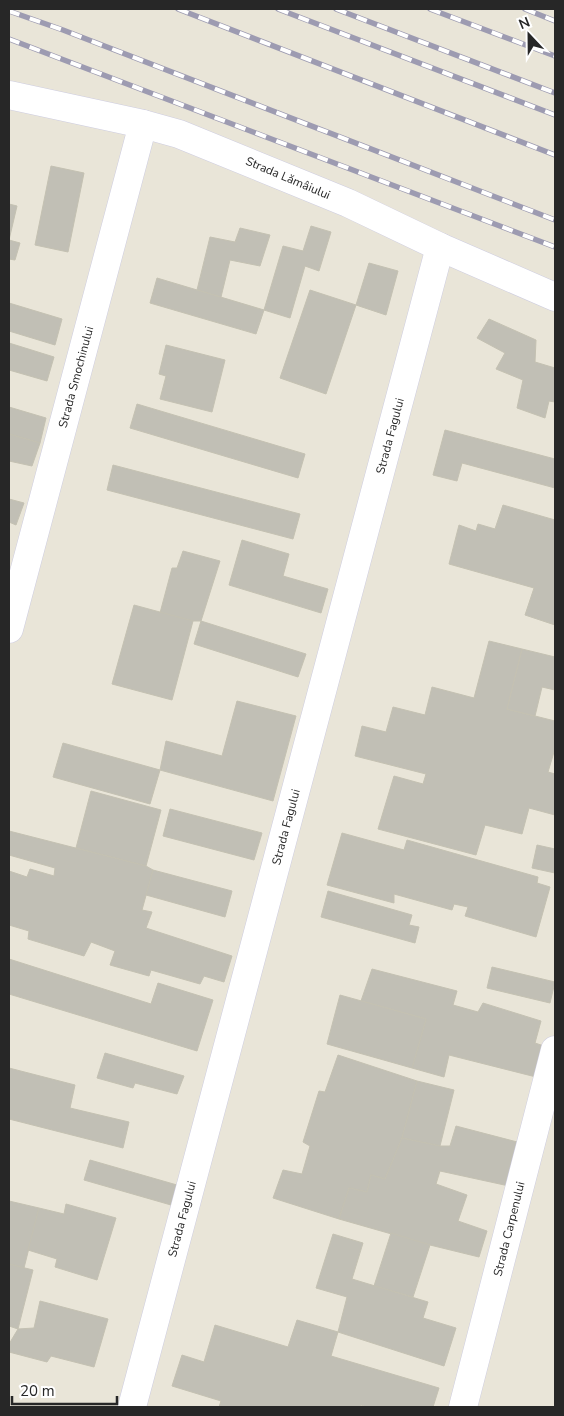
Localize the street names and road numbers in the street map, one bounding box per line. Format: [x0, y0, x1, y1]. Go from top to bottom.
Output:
street label: Strada Lămâiului [243, 153, 333, 203]
street label: Strada Smochinului [55, 324, 97, 430]
street label: Strada Fagului [372, 396, 408, 476]
street label: Strada Fagului [268, 787, 304, 867]
street label: Strada Fagului [164, 1179, 200, 1259]
street label: Strada Carpenului [489, 1180, 529, 1278]

